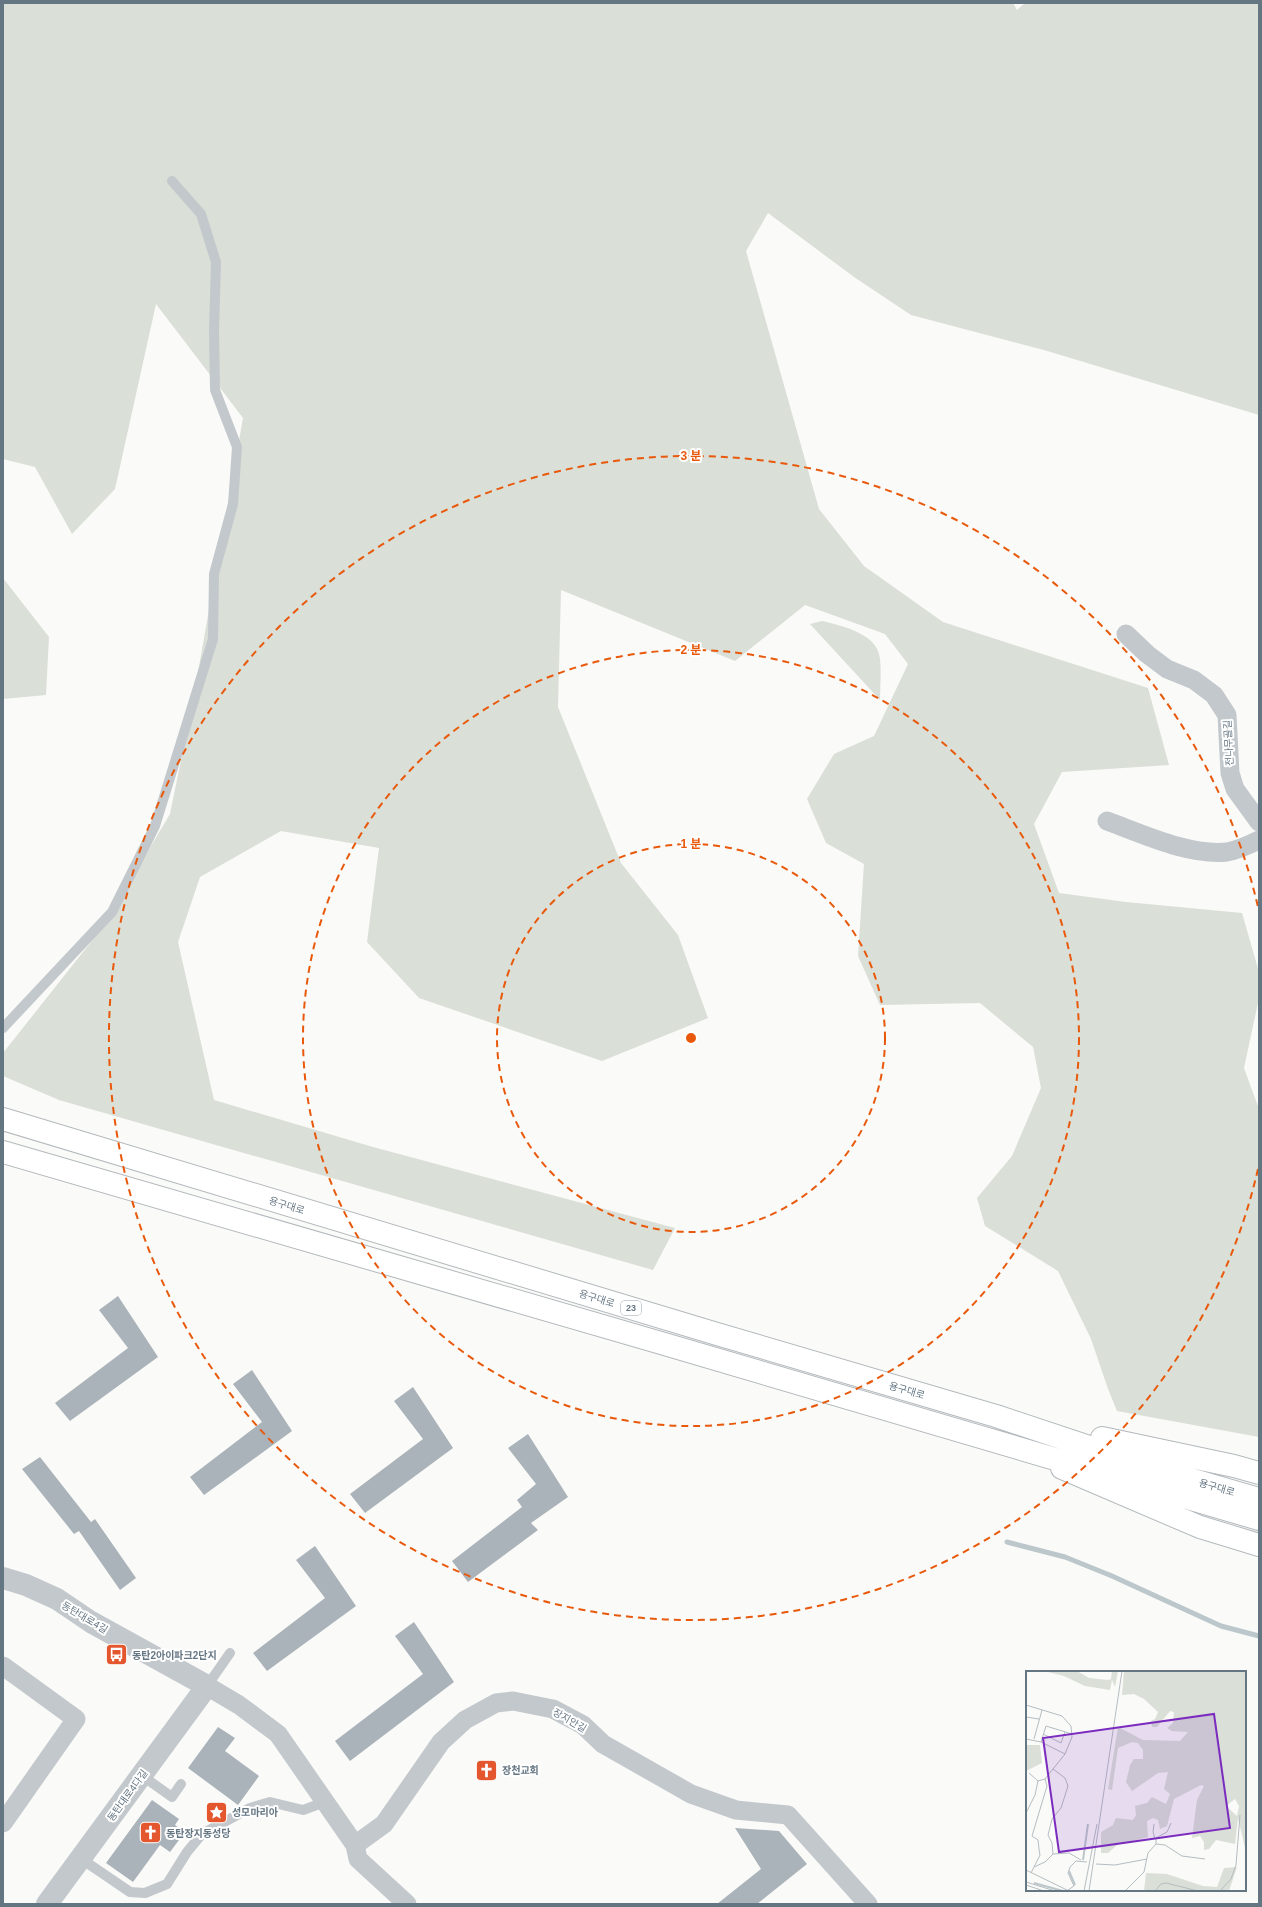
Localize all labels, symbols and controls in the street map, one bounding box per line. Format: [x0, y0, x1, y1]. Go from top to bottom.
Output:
text: 3 분 [680, 449, 702, 463]
text: 2 분 [680, 643, 702, 657]
street label: 전나무골길 [1222, 720, 1235, 766]
text: 1 분 [680, 837, 702, 851]
centre of rings [684, 1031, 698, 1045]
street label: 용구대로 [268, 1195, 306, 1216]
street label: 용구대로 [578, 1288, 616, 1309]
road number: 23 [621, 1301, 641, 1315]
street label: 용구대로 [888, 1380, 926, 1401]
street label: 용구대로 [1198, 1477, 1236, 1498]
street label: 동탄대로4길 [60, 1599, 110, 1635]
bus stop icon: 동탄2아이파크2단지 [103, 1642, 129, 1668]
place label: 동탄2아이파크2단지 [132, 1650, 217, 1661]
inset map [1026, 1671, 1246, 1891]
street label: 장지안길 [551, 1706, 588, 1734]
church icon: 장천교회 [473, 1757, 499, 1783]
place label: 장천교회 [502, 1764, 539, 1776]
street label: 동탄대로4다길 [105, 1767, 150, 1823]
place icon: 성모마리아 [204, 1799, 230, 1825]
place label: 성모마리아 [232, 1807, 279, 1818]
church icon: 동탄장지동성당 [137, 1820, 163, 1846]
place label: 동탄장지동성당 [166, 1828, 230, 1839]

